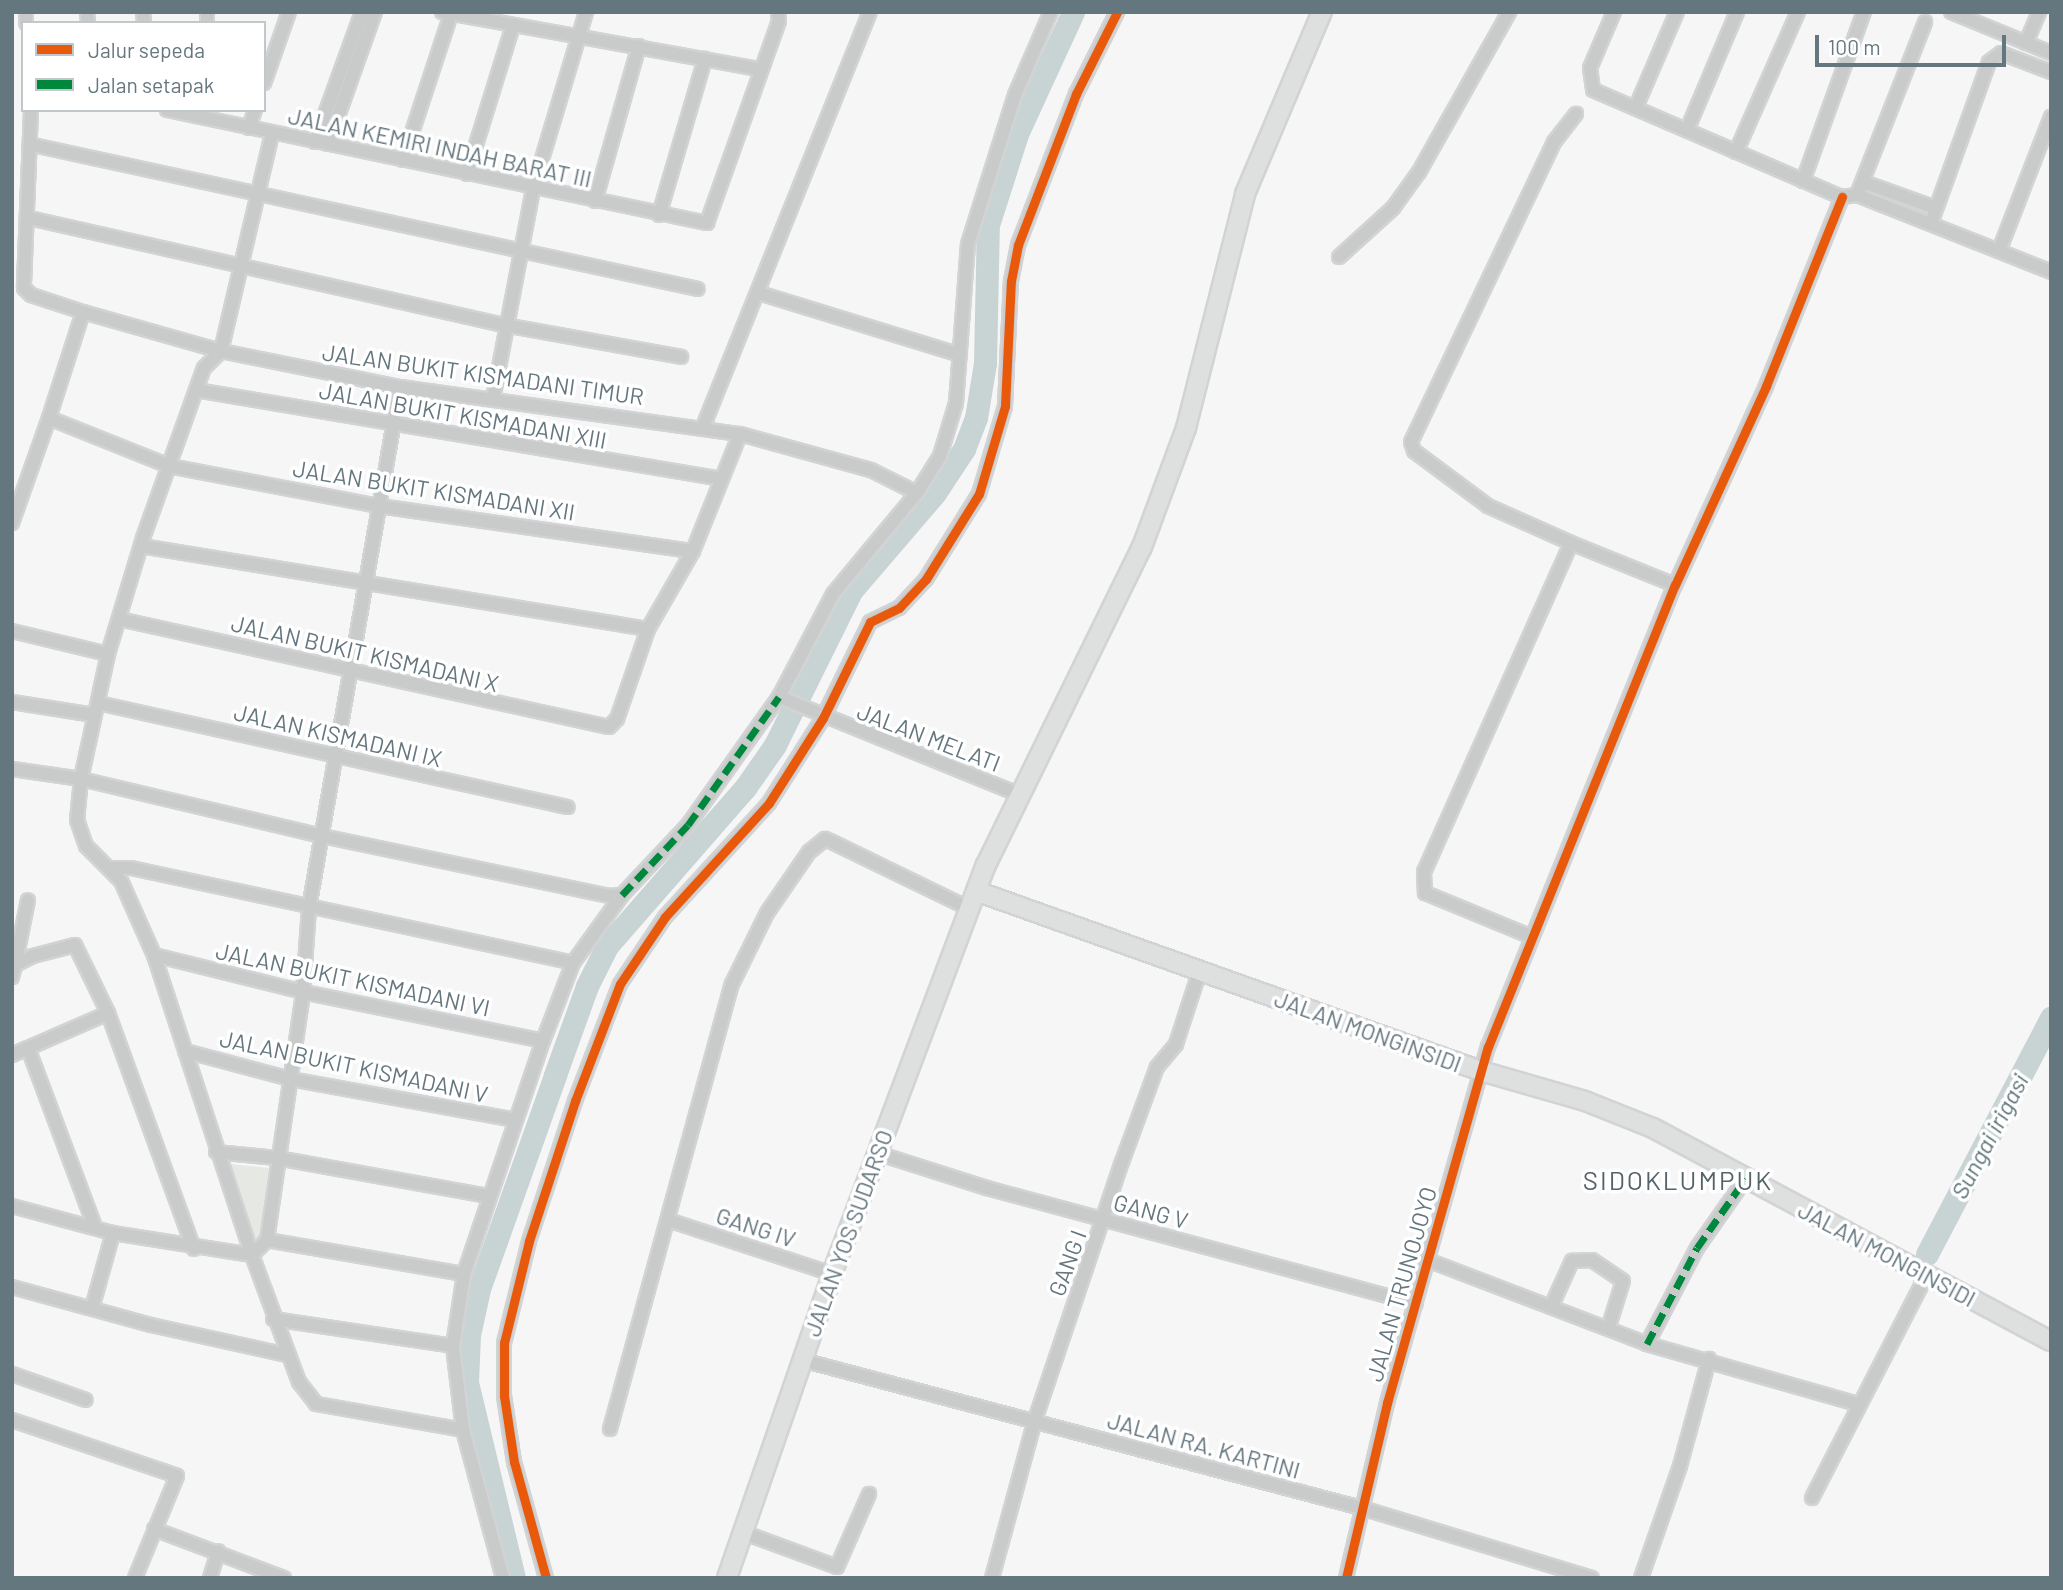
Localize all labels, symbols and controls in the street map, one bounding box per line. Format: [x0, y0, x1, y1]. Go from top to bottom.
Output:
legend [21, 21, 266, 112]
scale bar [1818, 21, 2009, 65]
text: 100 m [1828, 34, 1881, 59]
text: Jalur sepeda [88, 37, 205, 62]
text: Jalan setapak [88, 72, 214, 97]
street label: JALAN KEMIRI INDAH BARAT III [286, 101, 594, 193]
street label: JALAN BUKIT KISMADANI TIMUR [321, 338, 645, 410]
street label: JALAN BUKIT KISMADANI XIII [317, 376, 609, 454]
street label: JALAN BUKIT KISMADANI XII [291, 454, 577, 526]
street label: JALAN BUKIT KISMADANI X [229, 609, 501, 697]
street label: JALAN MELATI [854, 697, 1004, 777]
street label: JALAN KISMADANI IX [231, 698, 445, 772]
street label: JALAN BUKIT KISMADANI VI [214, 936, 492, 1022]
street label: JALAN MONGINSIDI [1271, 984, 1465, 1078]
street label: JALAN BUKIT KISMADANI V [217, 1024, 491, 1108]
water label: Sungai irigasi [1944, 1069, 2034, 1203]
street label: JALAN YOS SUDARSO [798, 1126, 898, 1340]
district label: SIDOKLUMPUK [1584, 1164, 1772, 1196]
street label: JALAN TRUNOJOYO [1360, 1183, 1442, 1385]
street label: GANG V [1111, 1188, 1191, 1234]
street label: JALAN MONGINSIDI [1794, 1196, 1980, 1312]
street label: GANG IV [713, 1201, 799, 1253]
street label: GANG I [1042, 1226, 1092, 1300]
street label: JALAN RA. KARTINI [1105, 1406, 1303, 1484]

